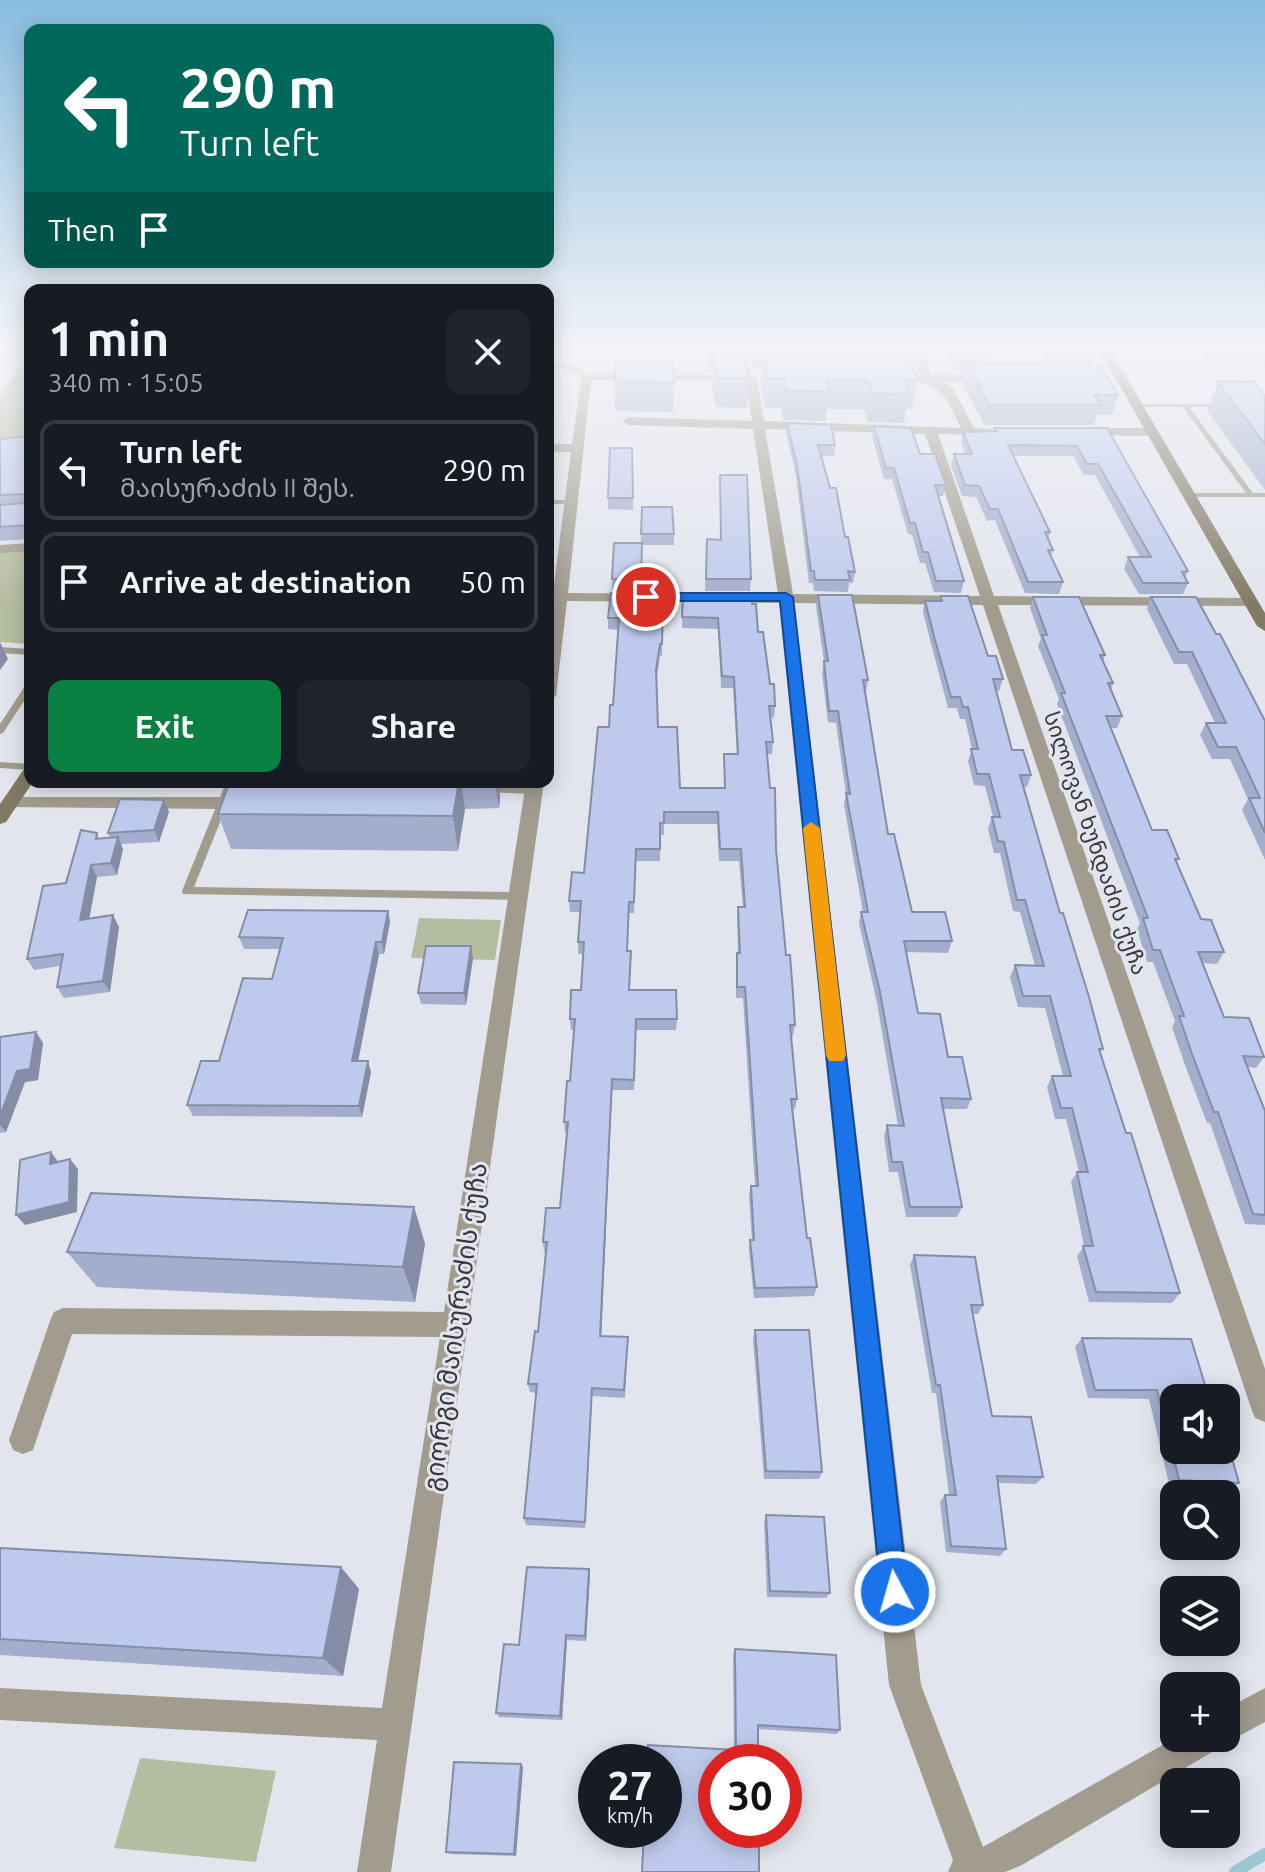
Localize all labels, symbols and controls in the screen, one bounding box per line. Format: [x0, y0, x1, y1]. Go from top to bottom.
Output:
icon: left [48, 56, 152, 160]
text: 290 m [180, 56, 336, 119]
text: Turn left [180, 122, 319, 163]
icon: arrive [132, 208, 176, 252]
text: Then [48, 213, 116, 247]
button: close [446, 310, 530, 394]
text: 1 min [48, 311, 169, 365]
text: 340 m · 15:05 [48, 368, 204, 397]
text: Turn left [120, 435, 242, 469]
icon: left [52, 448, 96, 492]
text: 290 m [442, 453, 526, 487]
text: მაისურაძის II შეს. [120, 473, 355, 502]
icon: arrive [52, 560, 96, 604]
pin [612, 563, 680, 631]
text: Arrive at destination [120, 565, 412, 599]
text: 50 m [459, 565, 526, 599]
icon: arrive [624, 575, 668, 619]
button: Exit [48, 680, 281, 772]
button: Share [297, 680, 530, 772]
street label: სილოვან ხუნდაძის ქუჩა [1038, 708, 1153, 978]
street label: გიორგი მაისურაძის ქუჩა [417, 1161, 493, 1493]
map controls [1160, 1384, 1240, 1848]
button: sound [1160, 1384, 1240, 1464]
button: search [1160, 1480, 1240, 1560]
position arrow [853, 1550, 937, 1634]
button: layers [1160, 1576, 1240, 1656]
button: + [1160, 1672, 1240, 1752]
speed limit sign: 30 [698, 1744, 802, 1848]
text: 27 [607, 1763, 653, 1808]
button: − [1160, 1768, 1240, 1848]
text: km/h [607, 1804, 653, 1827]

